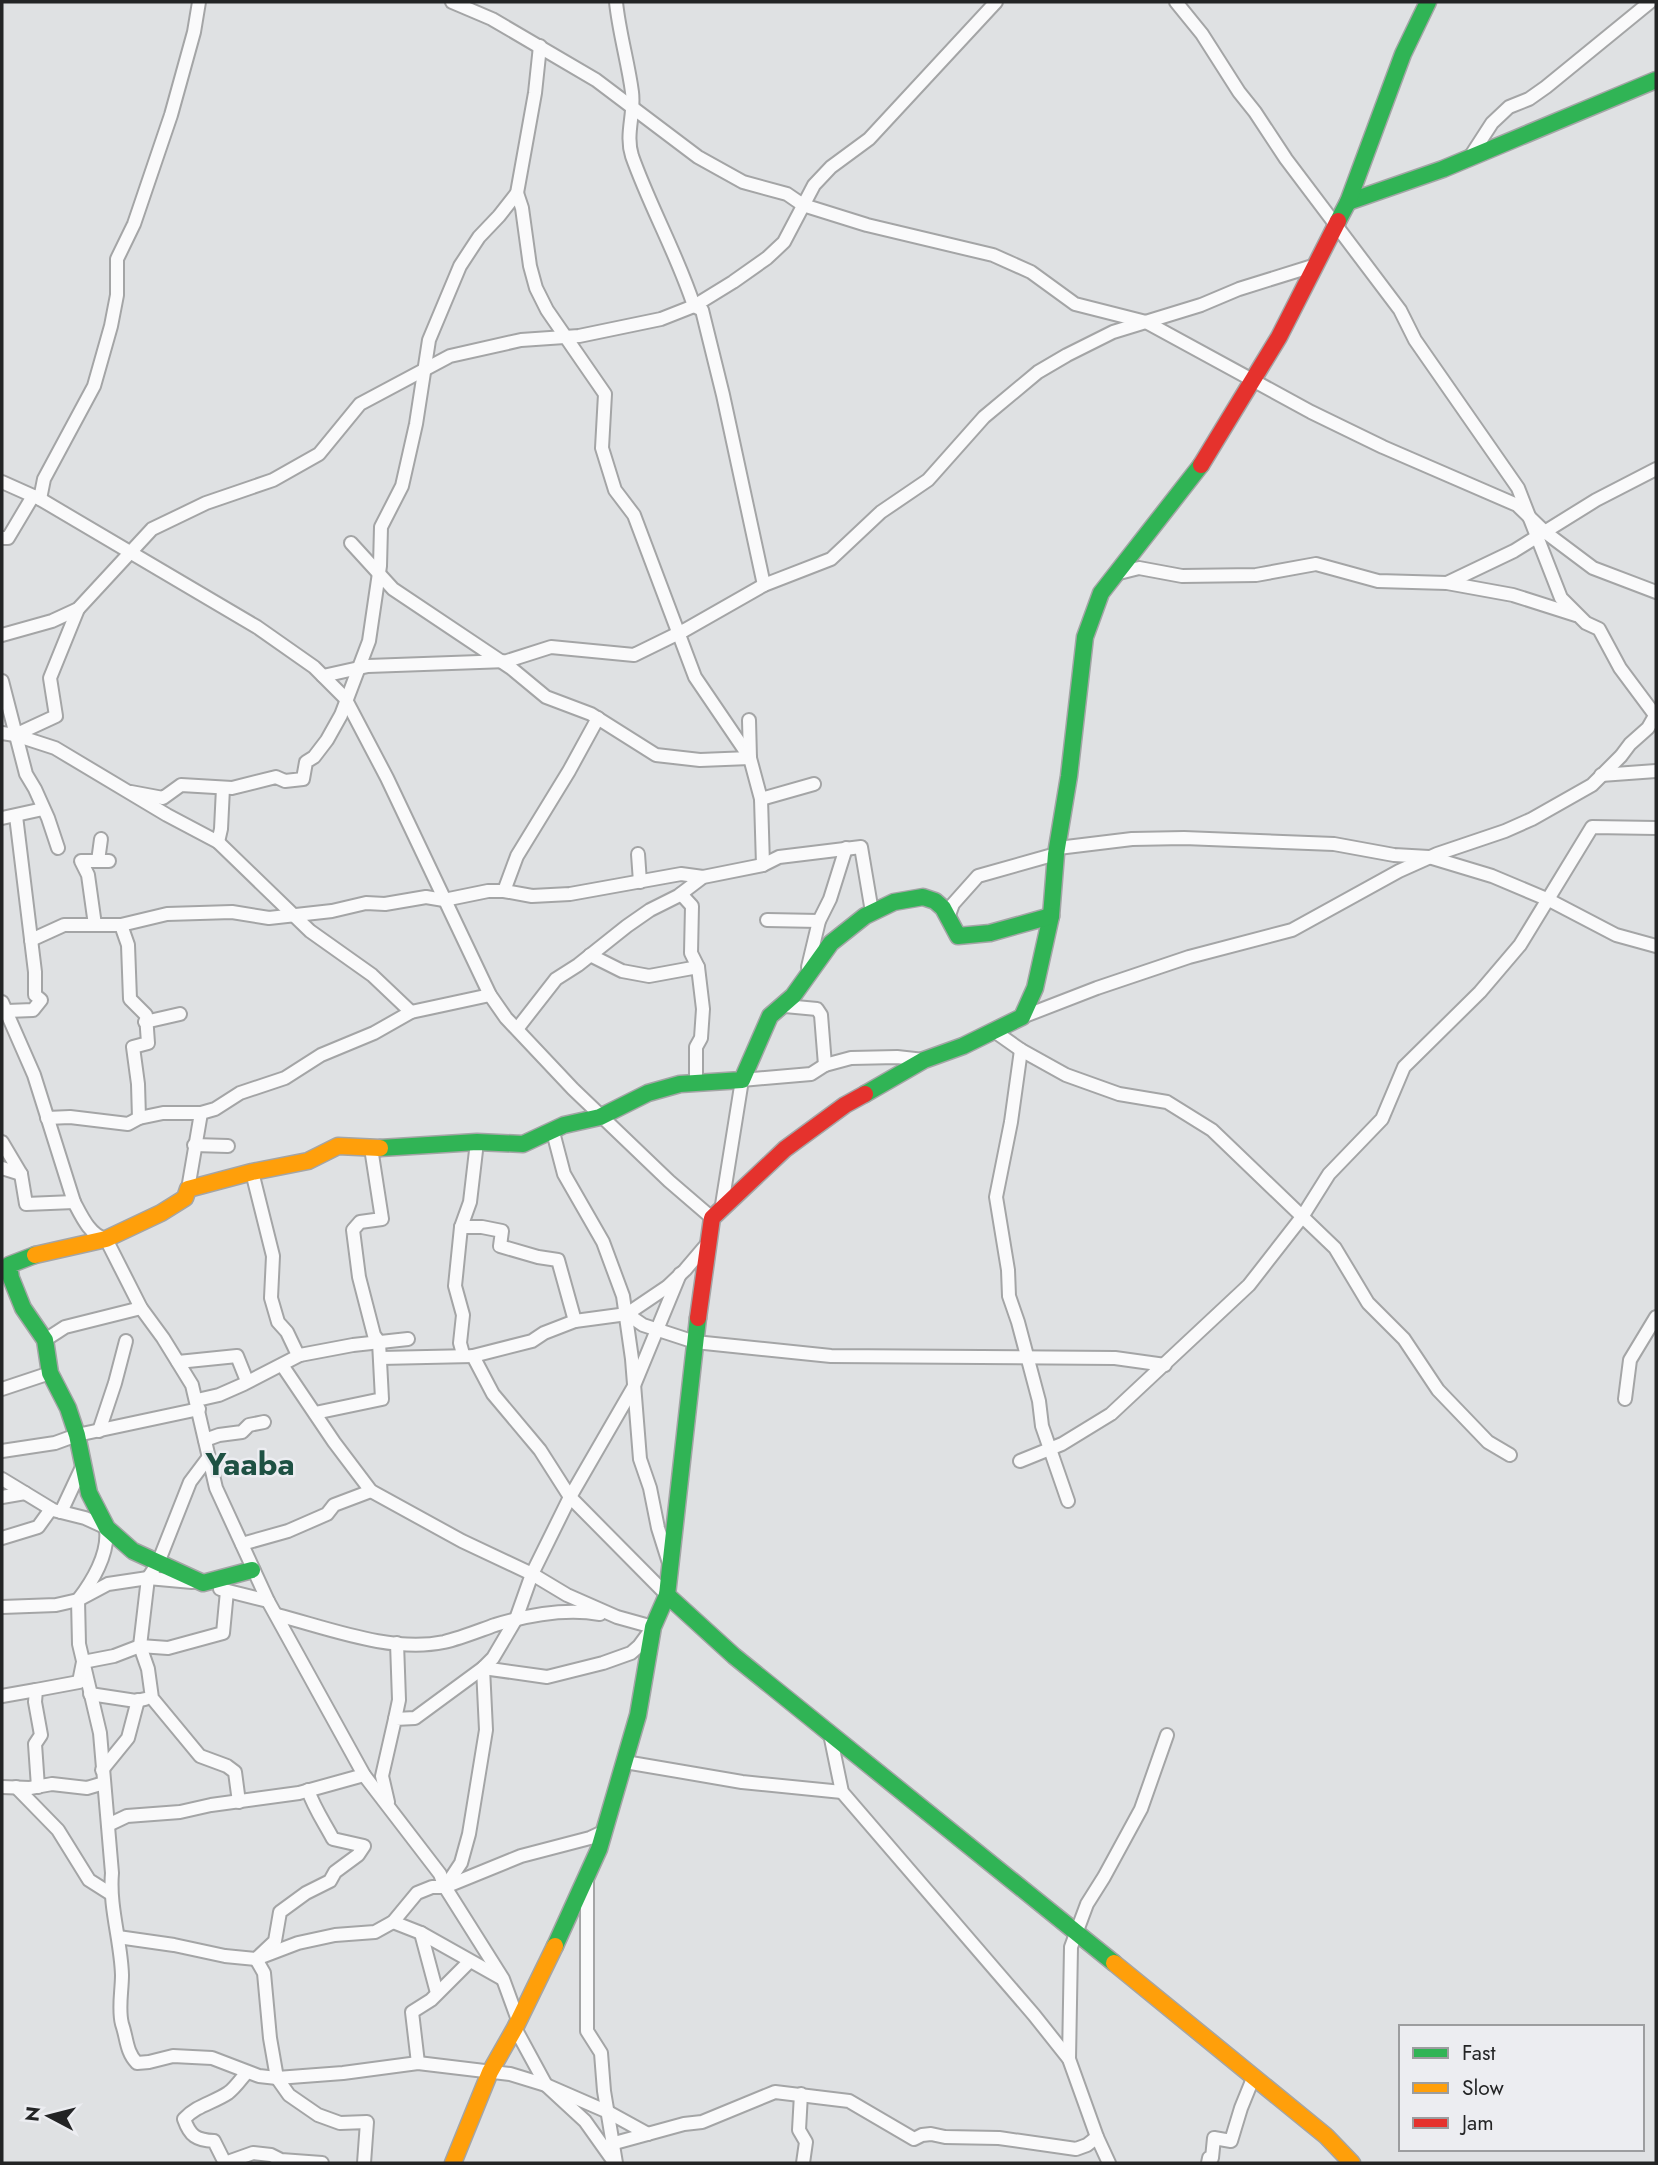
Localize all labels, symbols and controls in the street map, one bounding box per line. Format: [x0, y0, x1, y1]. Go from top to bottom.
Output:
district label: Yaaba [204, 1441, 295, 1487]
legend [1399, 2025, 1644, 2151]
text: Fast [1462, 2038, 1495, 2068]
text: Slow [1462, 2073, 1504, 2103]
north arrow [14, 2081, 84, 2151]
text: N [18, 2105, 47, 2123]
text: Jam [1459, 2108, 1494, 2138]

